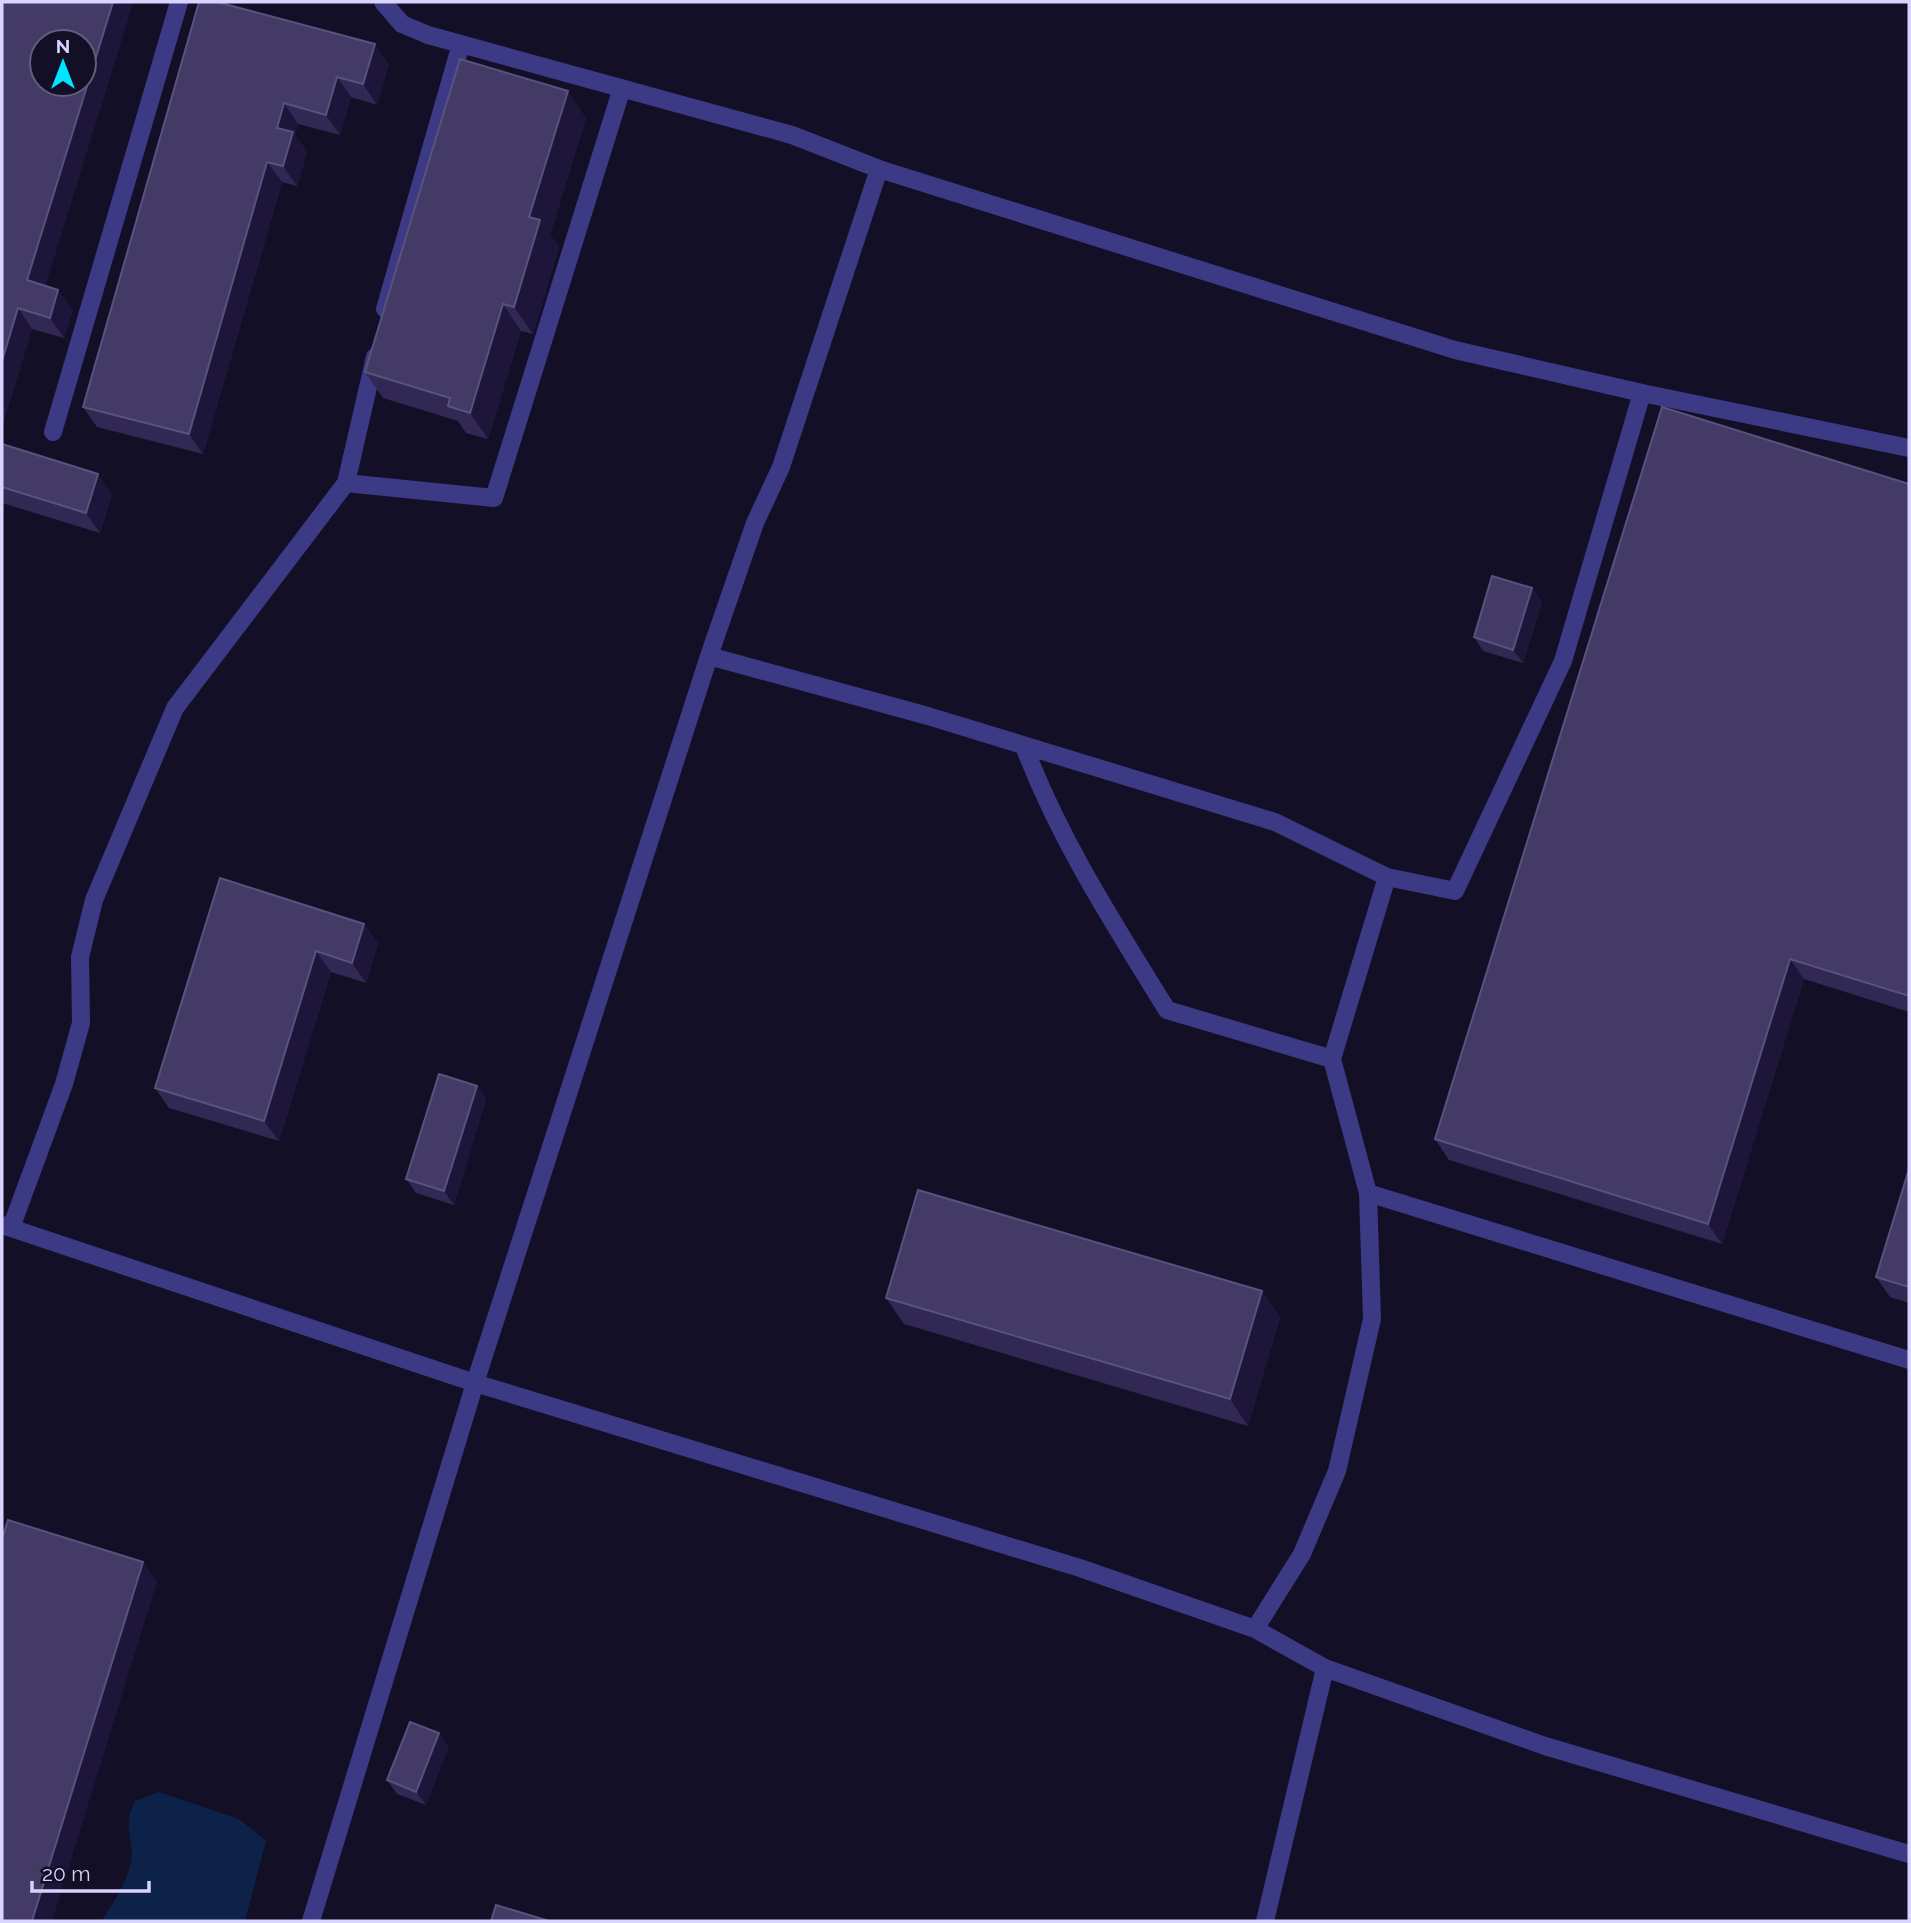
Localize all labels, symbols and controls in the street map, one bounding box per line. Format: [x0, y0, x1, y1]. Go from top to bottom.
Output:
north arrow [28, 28, 98, 98]
text: N [56, 35, 70, 57]
scale bar [32, 1850, 149, 1894]
text: 20 m [42, 1861, 90, 1886]

